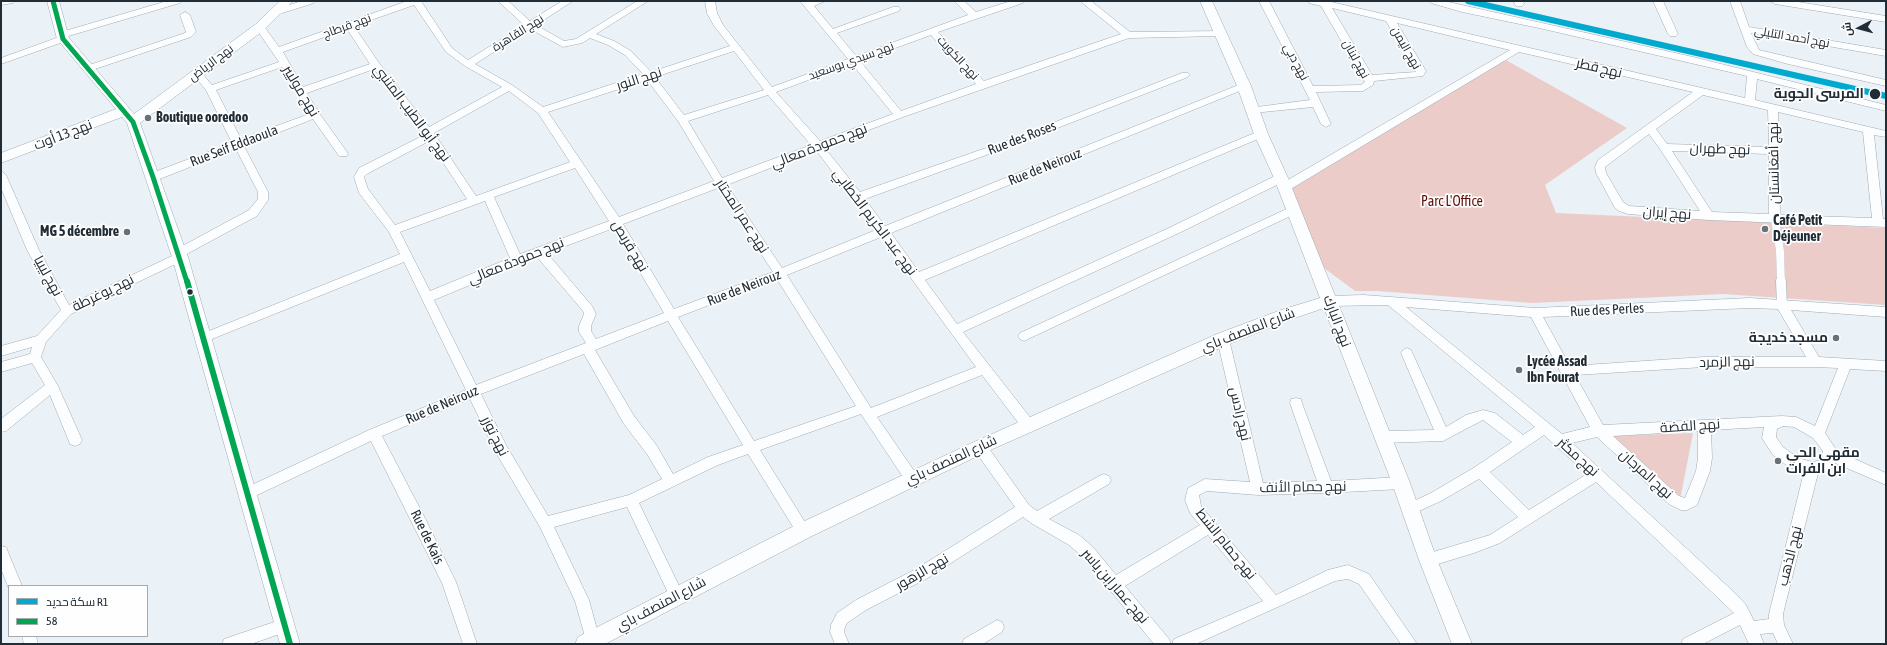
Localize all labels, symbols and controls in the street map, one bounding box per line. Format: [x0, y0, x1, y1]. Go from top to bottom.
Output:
north arrow [1839, 8, 1879, 48]
street label: نهج قرطاج [321, 11, 373, 41]
street label: نهج القاهرة [490, 11, 546, 55]
text: ش [1840, 22, 1854, 37]
street label: نهج أحمد التليلي [1753, 23, 1831, 51]
street label: نهج اليمن [1388, 24, 1424, 72]
street label: نهج الكويت [934, 33, 982, 83]
street label: نهج لبنان [1339, 37, 1373, 81]
street label: نهج سيدي بوسعيد [806, 39, 896, 83]
street label: نهج الرياض [186, 41, 236, 85]
street label: نهج دبي [1280, 41, 1312, 83]
street label: نهج قطر [1574, 55, 1624, 81]
street label: نهج أبو الطيب المتنبي [370, 61, 454, 165]
street label: نهج موليير [279, 62, 323, 120]
street label: نهج النور [614, 64, 664, 94]
place label: المرسى الجوية [1774, 86, 1864, 102]
marker: المرسى الجوية [1868, 87, 1882, 101]
place label: Boutique ooredoo [156, 110, 248, 126]
marker: Boutique ooredoo [143, 113, 153, 123]
street label: نهج 13 أوت [31, 116, 95, 154]
street label: Rue des Roses [986, 117, 1058, 159]
street label: نهج حمودة معالي [768, 120, 870, 172]
street label: Rue Seif Eddaoula [188, 122, 280, 170]
street label: نهج أفغانستان [1765, 122, 1783, 204]
street label: نهج طهران [1689, 140, 1751, 158]
street label: Rue de Neirouz [1006, 145, 1084, 189]
street label: نهج عبد الكريم الخطابي [829, 165, 921, 279]
street label: نهج عمر المختار [712, 176, 772, 256]
park label: Parc L'Office [1421, 194, 1483, 210]
street label: نهج إيران [1642, 203, 1692, 223]
place label: Café Petit Déjeuner [1773, 213, 1822, 246]
street label: نهج قربص [608, 217, 652, 275]
place label: MG 5 décembre [40, 224, 119, 240]
marker: Café Petit Déjeuner [1760, 224, 1770, 234]
marker: MG 5 décembre [122, 227, 132, 237]
street label: نهج حمودة معالي [465, 234, 567, 288]
street label: نهج ليبيا [30, 253, 66, 299]
street label: Rue de Neirouz [705, 266, 783, 310]
street label: نهج يوغرطة [69, 271, 137, 315]
unlabelled marker [185, 287, 195, 297]
street label: نهج البارك [1319, 293, 1355, 349]
street label: Rue des Perles [1570, 300, 1644, 320]
street label: شارع المنصف باي [1199, 304, 1297, 356]
place label: مسجد خديجة [1749, 330, 1828, 346]
marker: مسجد خديجة [1831, 333, 1841, 343]
street label: نهج الزمرد [1699, 353, 1755, 371]
place label: Lycée Assad Ibn Fourat [1527, 354, 1587, 386]
marker: Lycée Assad Ibn Fourat [1514, 365, 1524, 375]
street label: Rue de Neirouz [403, 382, 481, 428]
street label: نهج رادس [1226, 385, 1254, 443]
street label: نهج توزر [478, 413, 512, 459]
street label: نهج الفضة [1659, 416, 1721, 436]
street label: شارع المنصف باي [902, 431, 1000, 489]
street label: نهج مكثر [1554, 434, 1602, 480]
place label: مقهى الحي ابن الفرات [1786, 445, 1860, 478]
street label: نهج المرجان [1616, 446, 1676, 502]
marker: مقهى الحي ابن الفرات [1773, 456, 1783, 466]
street label: نهج حمام الأنف [1259, 478, 1347, 496]
street label: نهج حمام الشط [1192, 505, 1260, 583]
street label: Rue de Kais [407, 507, 447, 567]
street label: نهج الذهب [1774, 524, 1806, 588]
street label: نهج عمار إبن ياسر [1078, 545, 1152, 627]
street label: نهج الزهور [893, 550, 951, 594]
street label: شارع المنصف باي [613, 573, 709, 635]
legend [8, 585, 148, 637]
text: سكة حديد R1 [46, 595, 108, 609]
text: 58 [46, 614, 57, 628]

